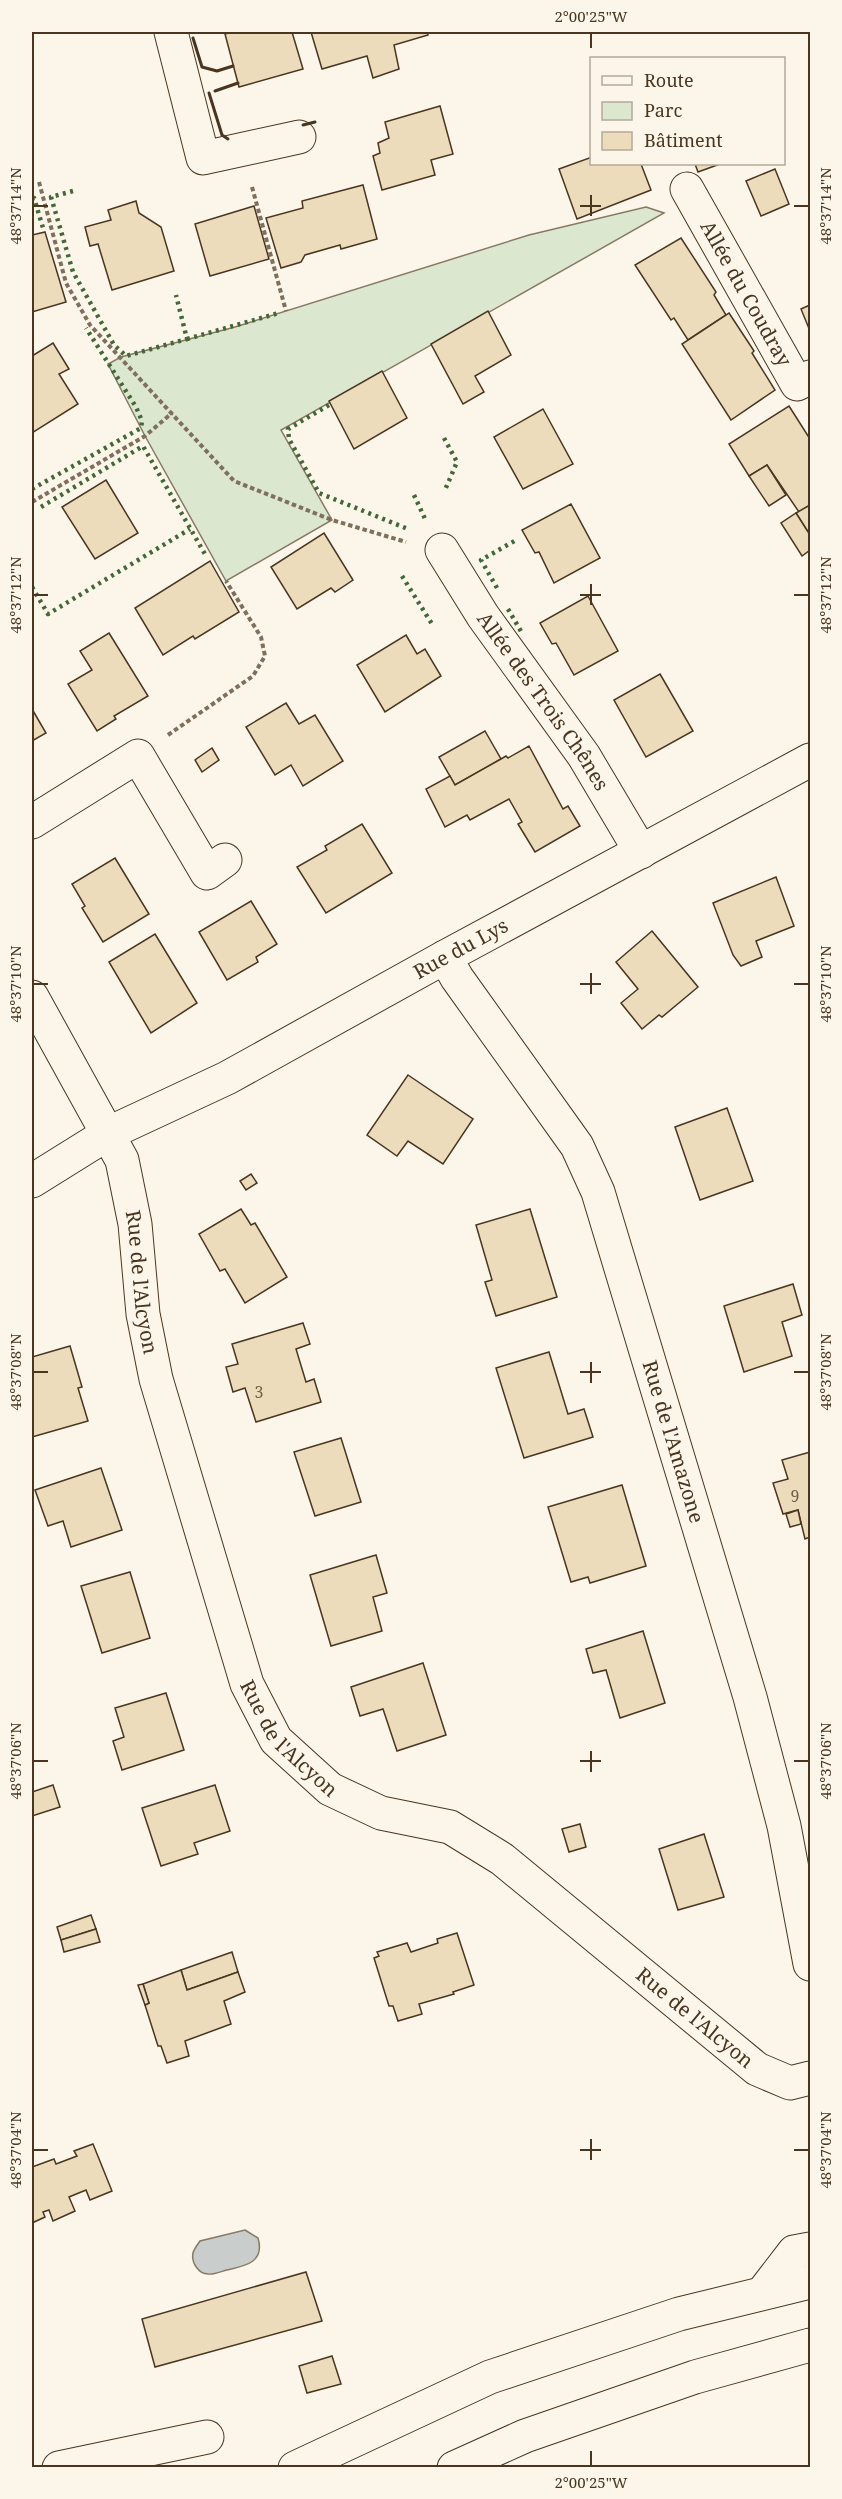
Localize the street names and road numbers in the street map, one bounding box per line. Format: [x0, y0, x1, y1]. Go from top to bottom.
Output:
street label: Allée du Coudray [695, 216, 799, 372]
street label: Allée des Trois Chênes [471, 606, 615, 795]
street label: Rue du Lys [408, 912, 513, 985]
street label: Rue de l'Alcyon [119, 1208, 165, 1356]
street label: Rue de l'Amazone [636, 1357, 711, 1526]
street label: Rue de l'Alcyon [234, 1675, 344, 1803]
street label: Rue de l'Alcyon [631, 1961, 760, 2074]

